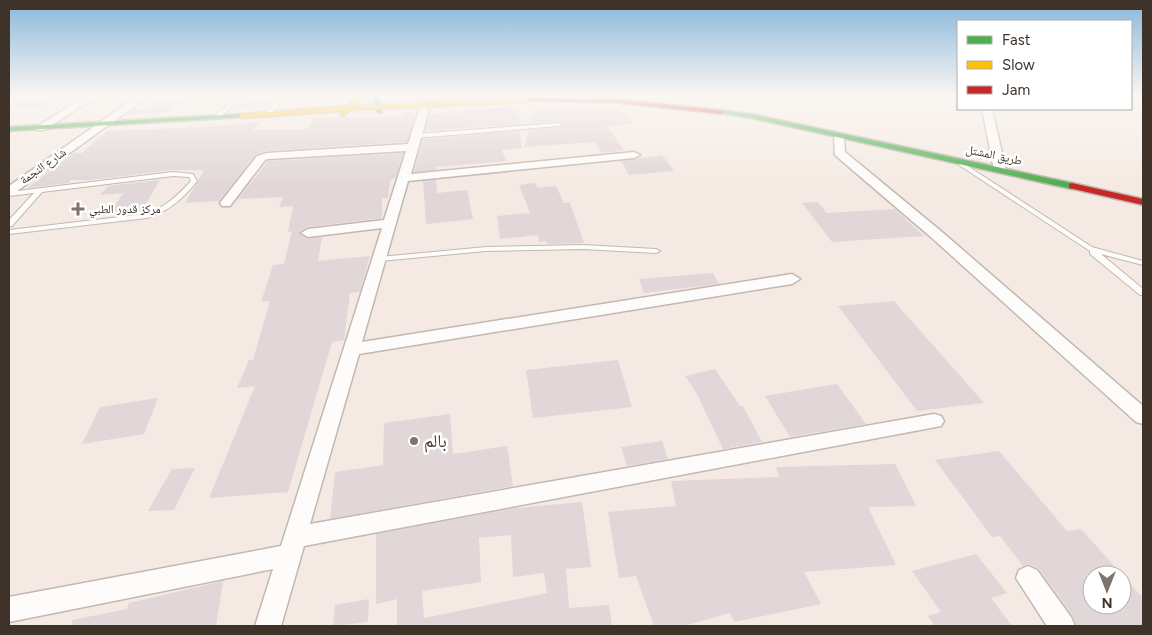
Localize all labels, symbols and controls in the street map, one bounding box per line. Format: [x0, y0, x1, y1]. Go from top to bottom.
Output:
legend [957, 20, 1132, 110]
text: Fast [1002, 31, 1031, 49]
text: Slow [1002, 56, 1035, 74]
text: Jam [1002, 81, 1030, 99]
street label: طريق المشتل [964, 142, 1024, 168]
street label: شارع النجمة [17, 145, 69, 188]
marker: مركز قدور الطبي [71, 202, 85, 216]
place label: مركز قدور الطبي [89, 202, 161, 219]
place label: بالم [424, 430, 447, 453]
marker: بالم [408, 435, 420, 447]
north arrow [1082, 565, 1132, 615]
text: N [1102, 594, 1112, 611]

